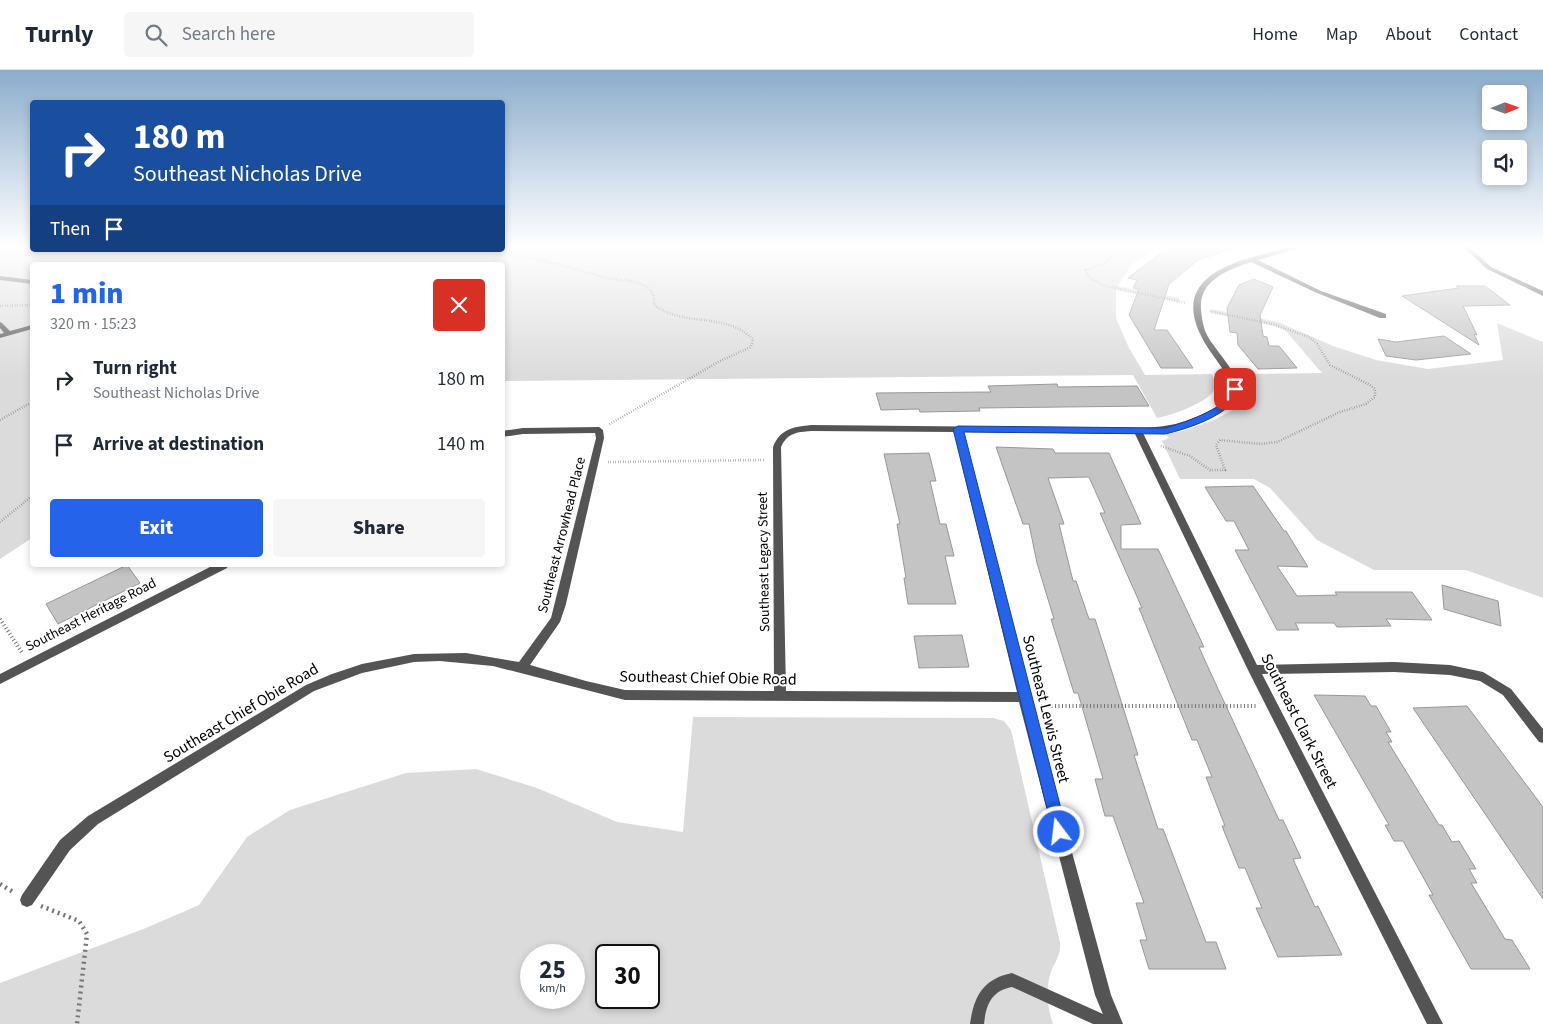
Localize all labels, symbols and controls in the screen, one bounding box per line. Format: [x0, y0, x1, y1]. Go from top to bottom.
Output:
search box [124, 12, 474, 57]
text: Turnly [25, 17, 94, 52]
icon: search [142, 21, 170, 49]
text: Search here [182, 21, 275, 48]
text: Home [1252, 22, 1298, 47]
text: Map [1326, 22, 1358, 47]
text: About [1386, 22, 1431, 47]
text: Contact [1459, 22, 1518, 47]
north arrow [1482, 85, 1528, 130]
map controls [1482, 85, 1527, 185]
text: 180 m [133, 112, 225, 162]
icon: right [50, 120, 115, 185]
button: sound [1482, 140, 1527, 185]
text: Southeast Nicholas Drive [133, 158, 362, 190]
icon: arrive [100, 215, 128, 243]
text: Then [50, 216, 90, 243]
text: 1 min [50, 272, 124, 315]
button: close [433, 279, 485, 331]
text: 320 m · 15:23 [50, 313, 137, 335]
text: Turn right [93, 355, 177, 382]
icon: right [50, 366, 78, 394]
text: 180 m [437, 366, 485, 393]
pin [1214, 368, 1256, 410]
icon: arrive [1221, 375, 1249, 403]
text: Southeast Nicholas Drive [93, 382, 260, 404]
icon: arrive [50, 431, 78, 459]
text: Arrive at destination [93, 431, 264, 458]
text: 140 m [437, 431, 485, 458]
street label: Southeast Arrowhead Place [533, 455, 591, 615]
street label: Southeast Legacy Street [753, 491, 775, 632]
button: Exit [50, 499, 263, 557]
button: Share [273, 499, 485, 557]
street label: Southeast Heritage Road [22, 573, 160, 657]
street label: Southeast Lewis Street [1017, 633, 1075, 786]
street label: Southeast Clark Street [1255, 650, 1343, 793]
street label: Southeast Chief Obie Road [159, 658, 323, 768]
street label: Southeast Chief Obie Road [619, 665, 797, 691]
position arrow [1032, 805, 1084, 857]
speed limit sign: 30 [595, 944, 660, 1009]
text: 25 [539, 952, 566, 988]
text: km/h [539, 980, 566, 997]

